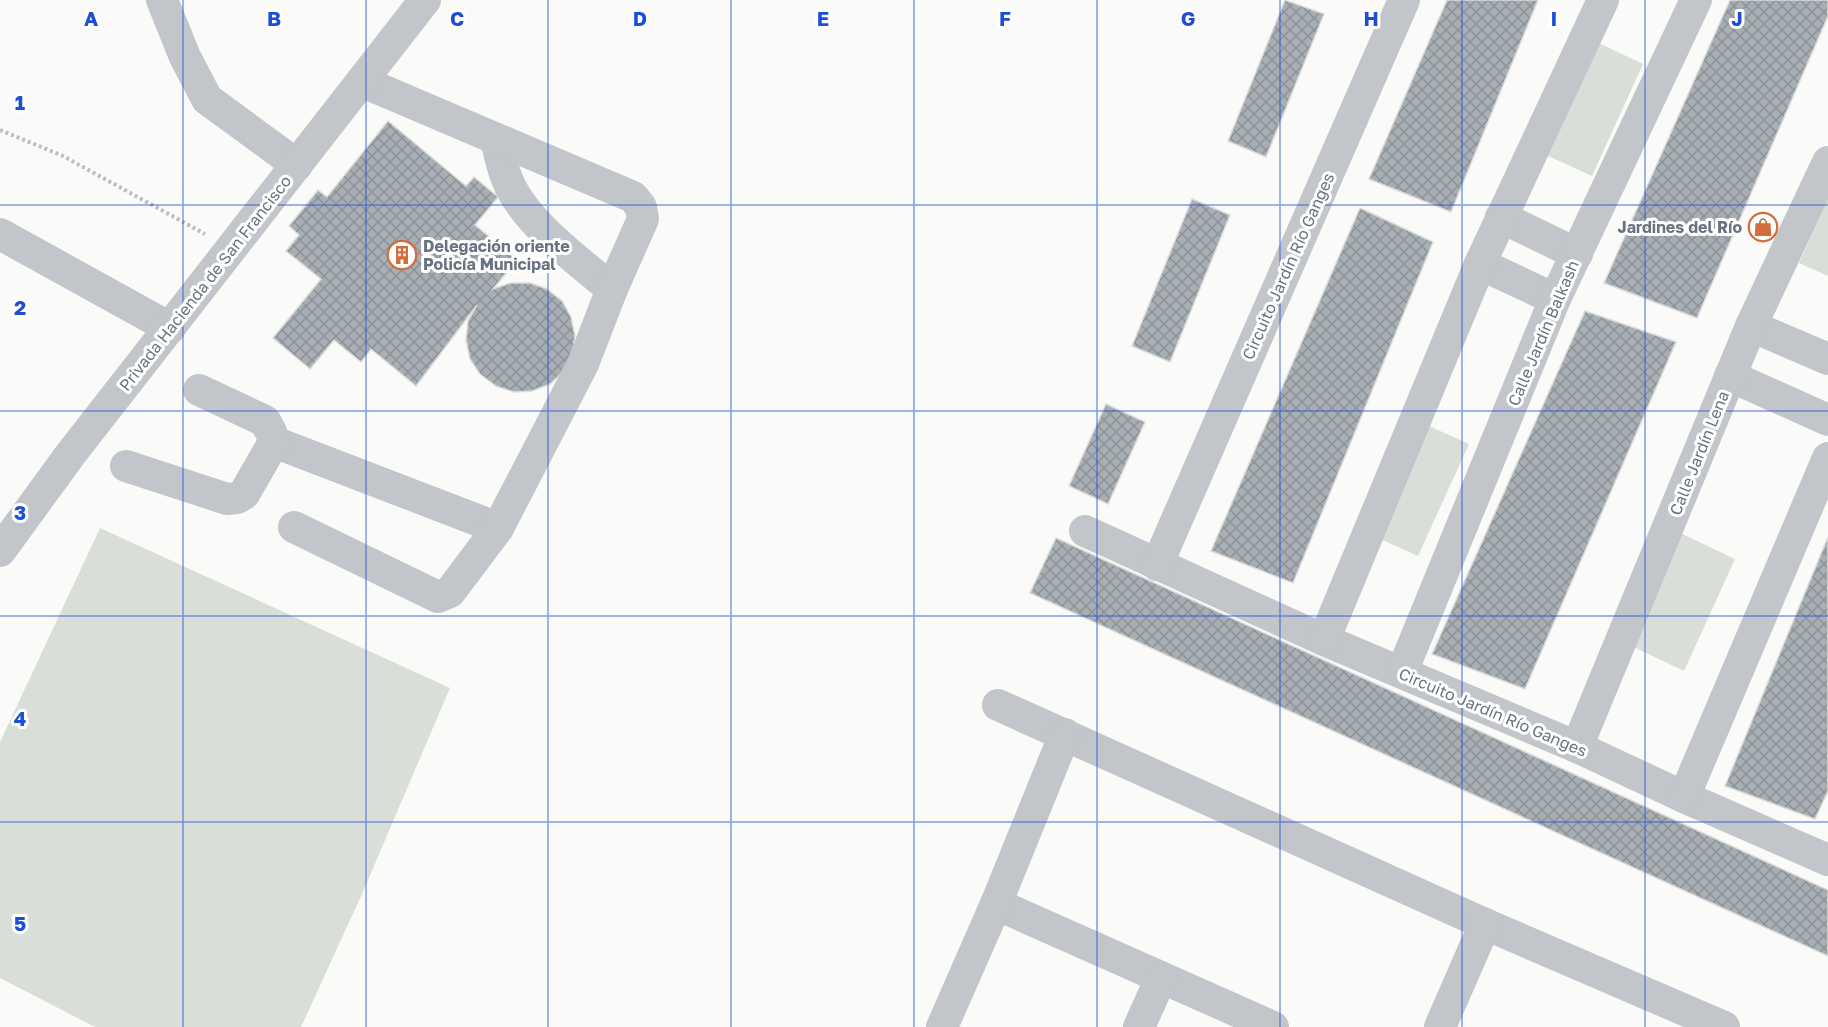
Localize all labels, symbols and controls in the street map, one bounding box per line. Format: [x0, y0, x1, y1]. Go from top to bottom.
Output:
text: A [84, 6, 98, 30]
text: B [267, 6, 281, 30]
text: C [450, 6, 464, 30]
text: D [633, 6, 647, 30]
text: E [817, 6, 829, 30]
text: F [999, 6, 1011, 30]
text: G [1181, 6, 1195, 30]
text: H [1363, 6, 1379, 30]
text: I [1551, 6, 1557, 30]
text: J [1731, 6, 1743, 30]
text: 1 [15, 90, 25, 114]
street label: Circuito Jardín Río Ganges [1238, 169, 1338, 363]
street label: Privada Hacienda de San Francisco [115, 171, 295, 395]
shop icon: Jardines del Río [1747, 211, 1779, 243]
place label: Jardines del Río [1618, 217, 1742, 237]
place label: Delegación oriente Policía Municipal [423, 236, 570, 274]
building icon: Delegación oriente Policía Municipal [386, 239, 418, 271]
street label: Calle Jardín Balkash [1503, 257, 1583, 409]
text: 2 [14, 295, 26, 319]
street label: Calle Jardín Lena [1665, 388, 1733, 518]
text: 3 [14, 500, 26, 524]
street label: Circuito Jardín Río Ganges [1396, 663, 1590, 761]
text: 4 [14, 706, 26, 730]
text: 5 [14, 911, 26, 935]

